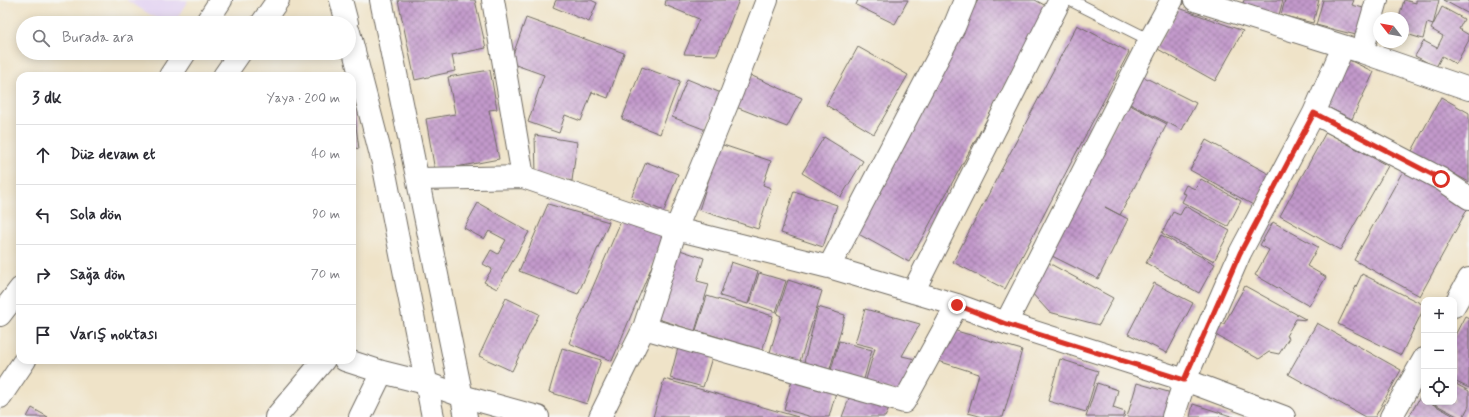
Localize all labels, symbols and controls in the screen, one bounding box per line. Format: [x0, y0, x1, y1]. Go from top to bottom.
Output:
north arrow [1373, 12, 1409, 48]
search box [16, 16, 356, 60]
icon: search [30, 27, 52, 49]
text: Burada ara [62, 28, 134, 48]
text: 3 dk [32, 87, 62, 109]
text: Yaya · 200 m [266, 90, 340, 107]
icon: ahead [32, 144, 54, 166]
text: Düz devam et [70, 145, 155, 165]
text: 40 m [311, 146, 340, 163]
route start [1432, 170, 1450, 188]
icon: left [32, 204, 54, 226]
text: Sola dön [70, 205, 122, 225]
text: 90 m [312, 206, 340, 223]
icon: right [32, 264, 54, 286]
text: Sağa dön [70, 265, 125, 285]
text: 70 m [311, 266, 340, 283]
route end [948, 296, 966, 314]
map controls [1421, 297, 1457, 405]
button: + [1421, 297, 1457, 333]
icon: arrive [32, 324, 54, 346]
text: Varış noktası [70, 325, 158, 345]
button: − [1421, 333, 1457, 369]
button: locate [1421, 369, 1457, 405]

